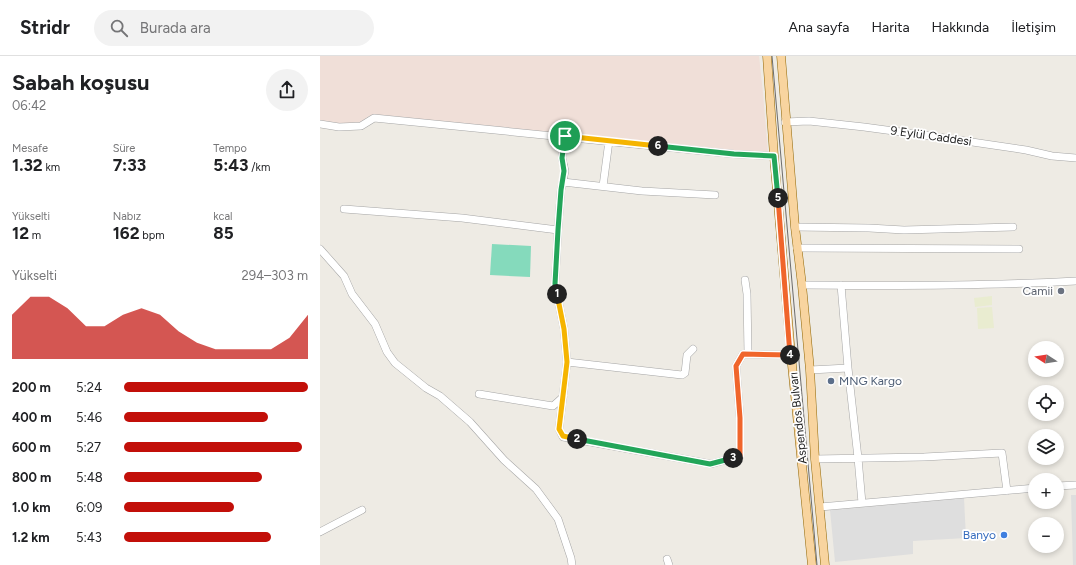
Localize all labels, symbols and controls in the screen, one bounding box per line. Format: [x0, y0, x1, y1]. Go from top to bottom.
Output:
search box [94, 10, 374, 46]
text: Stridr [20, 16, 70, 39]
icon: search [108, 17, 130, 39]
text: Burada ara [140, 19, 211, 37]
text: Ana sayfa [788, 19, 850, 36]
text: Harita [872, 19, 910, 36]
text: Hakkında [932, 19, 989, 36]
text: İletişim [1011, 19, 1056, 36]
text: Sabah koşusu [12, 69, 150, 96]
button: share [266, 69, 308, 111]
text: 06:42 [12, 98, 46, 113]
pin [548, 119, 582, 153]
street label: 9 Eylül Caddesi [889, 123, 973, 149]
icon: arrive [554, 125, 576, 147]
pin: 6 [648, 136, 668, 156]
text: 6 [655, 139, 661, 152]
text: Mesafe [12, 142, 48, 155]
text: Süre [113, 142, 135, 155]
text: Tempo [213, 142, 247, 155]
text: 1.32 [12, 155, 43, 175]
text: 7:33 [113, 155, 146, 175]
text: 5:43 [213, 155, 249, 175]
text: km [43, 161, 60, 174]
text: /km [249, 161, 270, 174]
pin: 5 [768, 188, 788, 208]
text: 5 [775, 191, 781, 204]
text: Yükselti [12, 210, 50, 223]
text: Nabız [113, 210, 141, 223]
text: kcal [213, 210, 233, 223]
text: 12 [12, 223, 29, 243]
text: 162 [113, 223, 140, 243]
text: 85 [213, 223, 234, 243]
text: m [29, 229, 41, 242]
text: bpm [140, 229, 165, 242]
text: Yükselti [12, 268, 57, 283]
text: 294–303 m [241, 268, 308, 283]
pin: 1 [547, 284, 567, 304]
place label: Camii [1022, 284, 1053, 298]
marker: Camii [1056, 286, 1066, 296]
text: 1 [555, 287, 559, 300]
north arrow [1028, 341, 1064, 377]
map controls [1028, 341, 1064, 553]
pin: 4 [780, 345, 800, 365]
text: 4 [787, 348, 793, 361]
street label: Aspendos Bulvarı [786, 371, 810, 465]
place label: MNG Kargo [839, 374, 902, 388]
marker: MNG Kargo [826, 376, 836, 386]
text: 200 m [12, 380, 51, 395]
text: 5:24 [76, 380, 102, 395]
button: locate [1028, 385, 1064, 421]
text: 400 m [12, 410, 52, 425]
text: 5:46 [76, 410, 102, 425]
pin: 2 [567, 429, 587, 449]
button: layers [1028, 429, 1064, 465]
text: 2 [574, 432, 580, 445]
text: 600 m [12, 440, 51, 455]
text: 5:27 [76, 440, 101, 455]
pin: 3 [723, 448, 743, 468]
text: 3 [730, 451, 736, 464]
text: 800 m [12, 470, 51, 485]
text: 5:48 [76, 470, 103, 485]
button: + [1028, 473, 1064, 509]
text: 1.0 km [12, 500, 51, 515]
text: 6:09 [76, 500, 102, 515]
button: − [1028, 517, 1064, 553]
place label: Banyo [963, 528, 996, 542]
text: 1.2 km [12, 530, 50, 545]
text: 5:43 [76, 530, 102, 545]
marker: Banyo [999, 530, 1009, 540]

